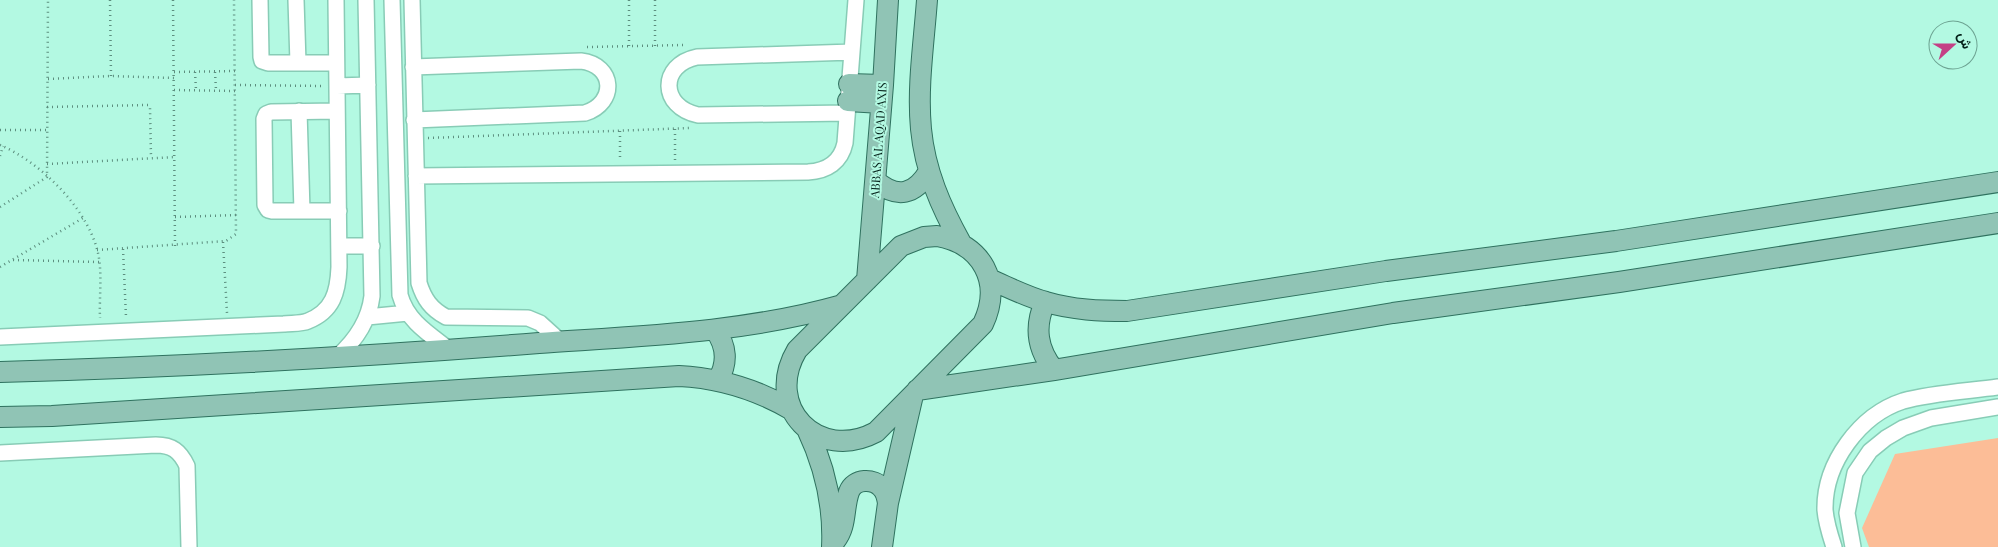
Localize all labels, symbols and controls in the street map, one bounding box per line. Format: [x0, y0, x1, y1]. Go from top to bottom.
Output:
north arrow [1928, 20, 1978, 70]
text: ش [1954, 29, 1978, 52]
street label: ABBAS AL AQAD AXIS [866, 82, 890, 199]

